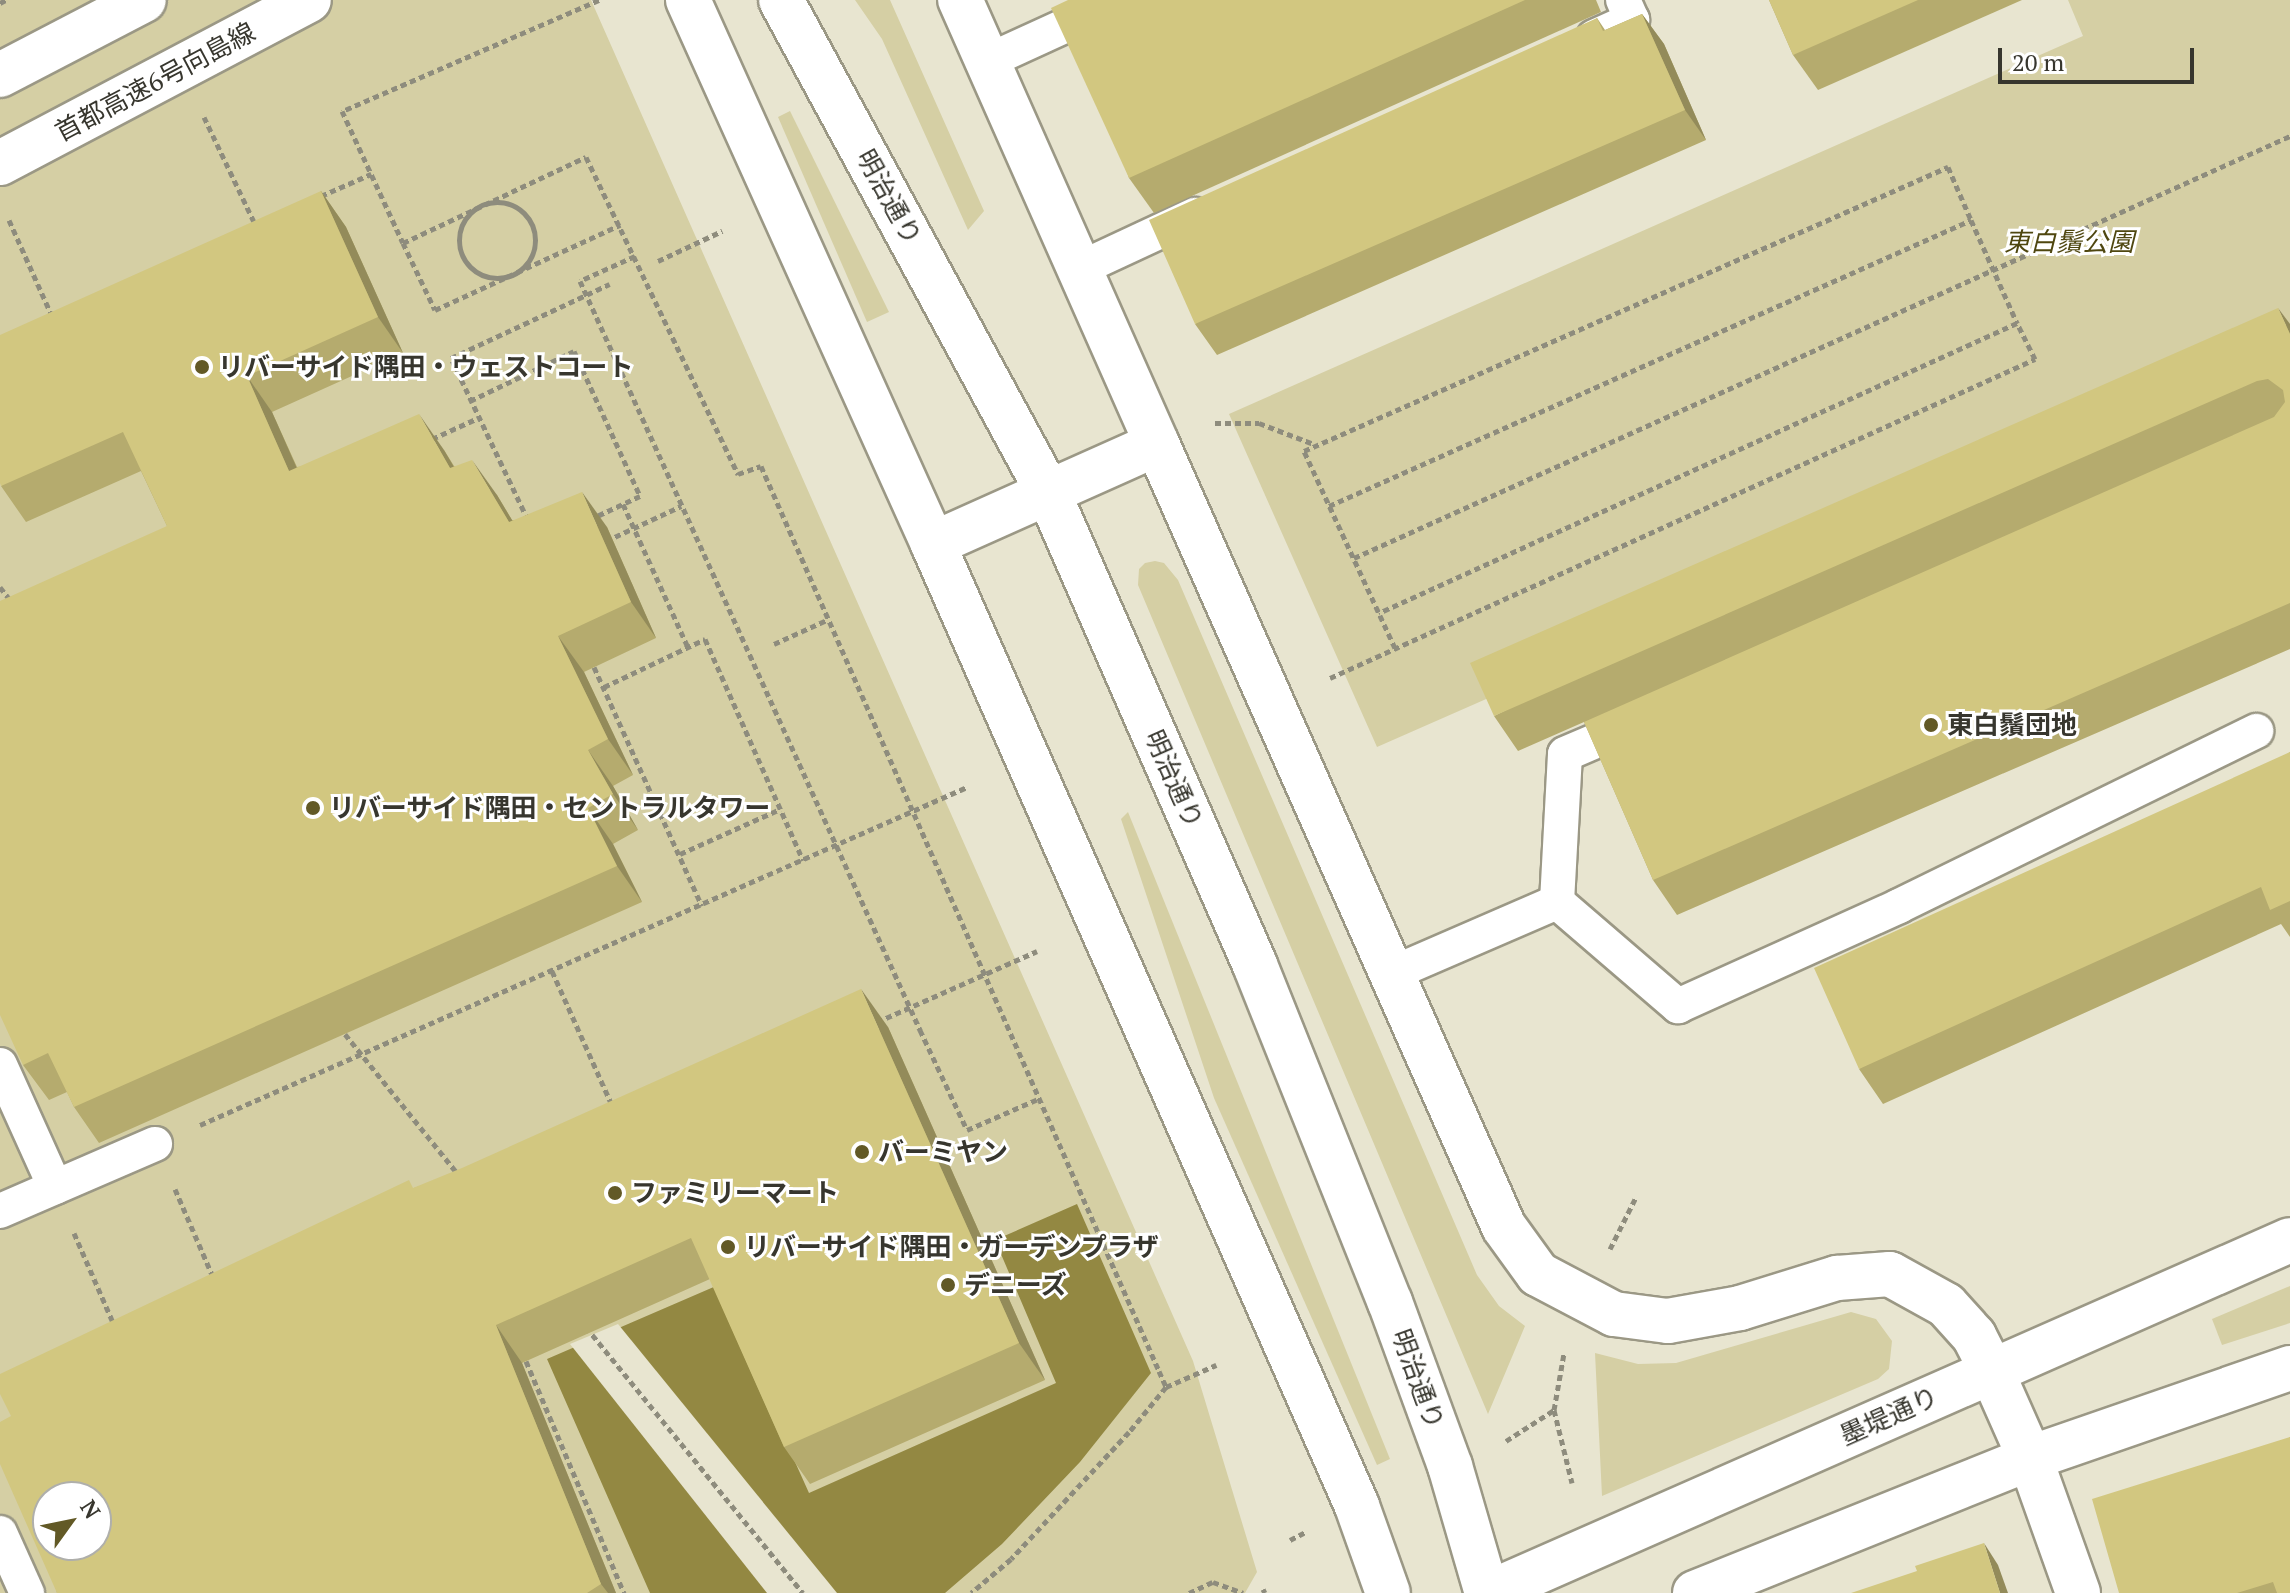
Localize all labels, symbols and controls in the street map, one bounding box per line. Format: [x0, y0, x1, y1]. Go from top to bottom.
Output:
street label: 首都高速6号向島線 [50, 16, 260, 148]
scale bar [2002, 32, 2198, 82]
text: 20 m [2012, 46, 2064, 78]
street label: 明治通り [850, 144, 928, 250]
park label: 東白鬚公園 [2004, 226, 2134, 258]
place label: リバーサイド隅田・ウェストコート [218, 351, 634, 383]
marker: リバーサイド隅田・ウェストコート [193, 358, 211, 376]
place label: 東白鬚団地 [1947, 709, 2077, 741]
marker: 東白鬚団地 [1922, 716, 1940, 734]
street label: 明治通り [1139, 725, 1209, 833]
place label: リバーサイド隅田・セントラルタワー [329, 792, 771, 824]
marker: リバーサイド隅田・セントラルタワー [304, 799, 322, 817]
place label: バーミヤン [878, 1136, 1008, 1168]
marker: バーミヤン [853, 1143, 871, 1161]
place label: ファミリーマート [631, 1177, 839, 1209]
marker: ファミリーマート [606, 1184, 624, 1202]
place label: リバーサイド隅田・ガーデンプラザ [744, 1231, 1160, 1263]
marker: リバーサイド隅田・ガーデンプラザ [719, 1238, 737, 1256]
place label: デニーズ [964, 1269, 1068, 1301]
marker: デニーズ [939, 1276, 957, 1294]
street label: 明治通り [1386, 1325, 1450, 1433]
street label: 墨堤通り [1835, 1381, 1943, 1451]
north arrow [32, 1481, 112, 1561]
text: N [74, 1494, 108, 1524]

